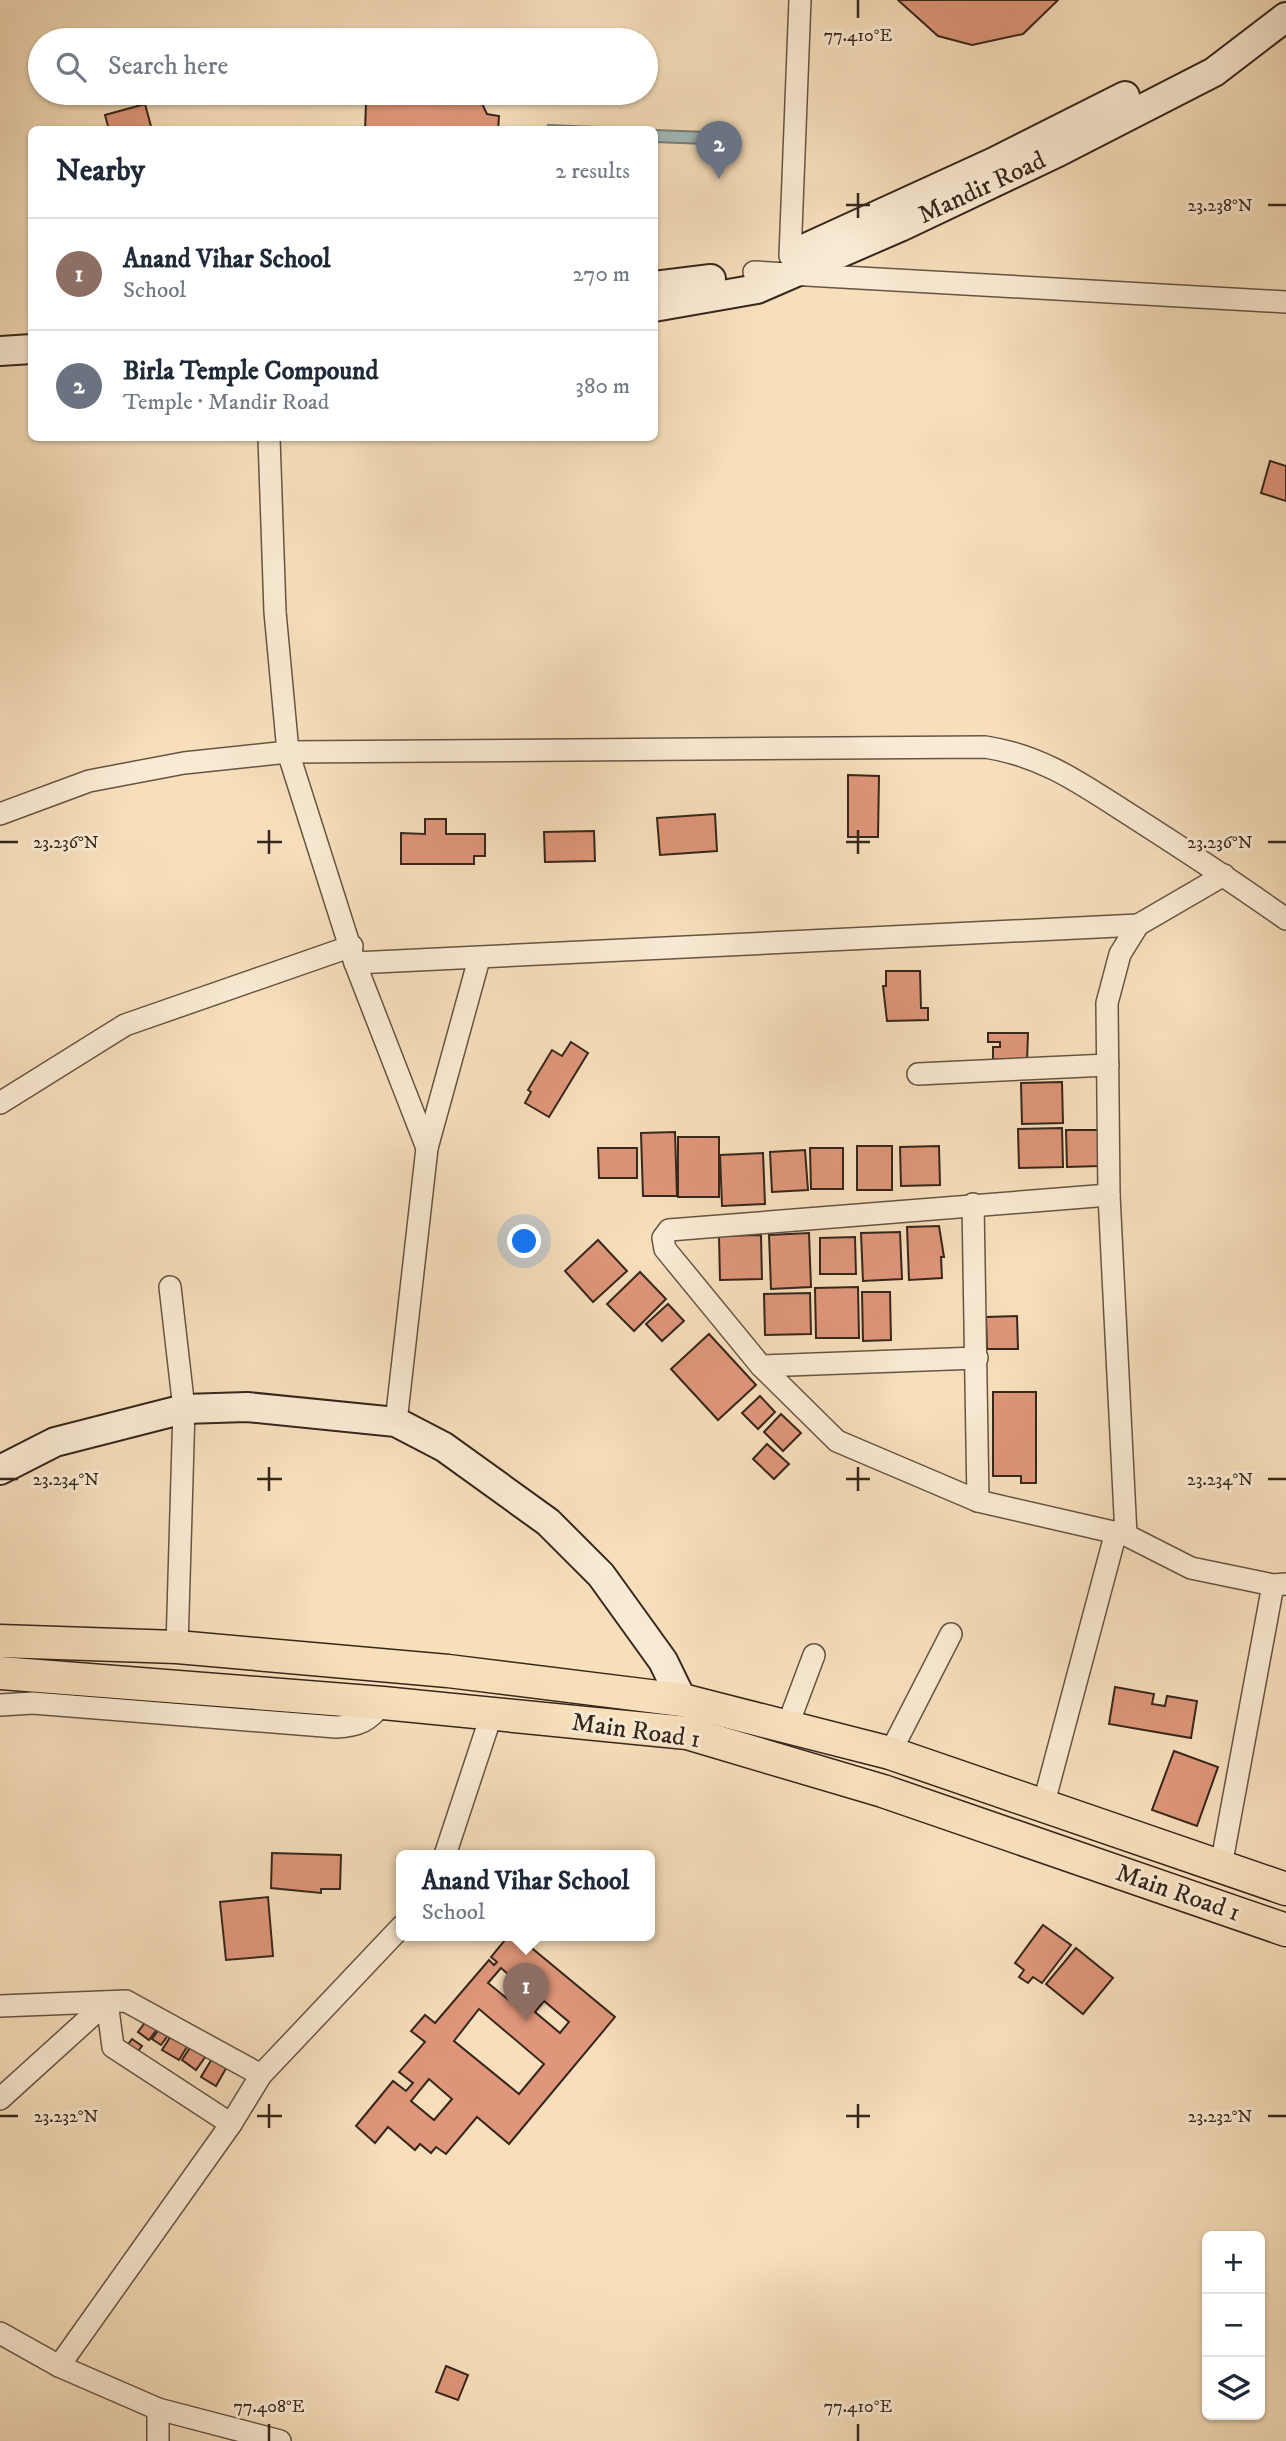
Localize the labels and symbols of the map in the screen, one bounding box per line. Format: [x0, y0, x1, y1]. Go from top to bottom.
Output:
text: 77.410°E [824, 25, 892, 47]
pin: 2 [696, 121, 742, 179]
street label: Mandir Road [913, 144, 1051, 232]
text: 23.238°N [1188, 195, 1253, 217]
text: 23.236°N [33, 832, 99, 854]
text: 23.236°N [1187, 832, 1253, 854]
your location [507, 1224, 541, 1258]
text: 23.234°N [33, 1469, 99, 1491]
text: 23.234°N [1187, 1469, 1253, 1491]
street label: Main Road 1 [570, 1706, 702, 1756]
street label: Main Road 1 [1111, 1856, 1245, 1930]
pin: 1 [503, 1963, 549, 2021]
text: 23.232°N [34, 2106, 99, 2128]
text: 23.232°N [1188, 2106, 1253, 2128]
text: 77.408°E [234, 2396, 305, 2418]
text: 77.410°E [824, 2396, 892, 2418]

